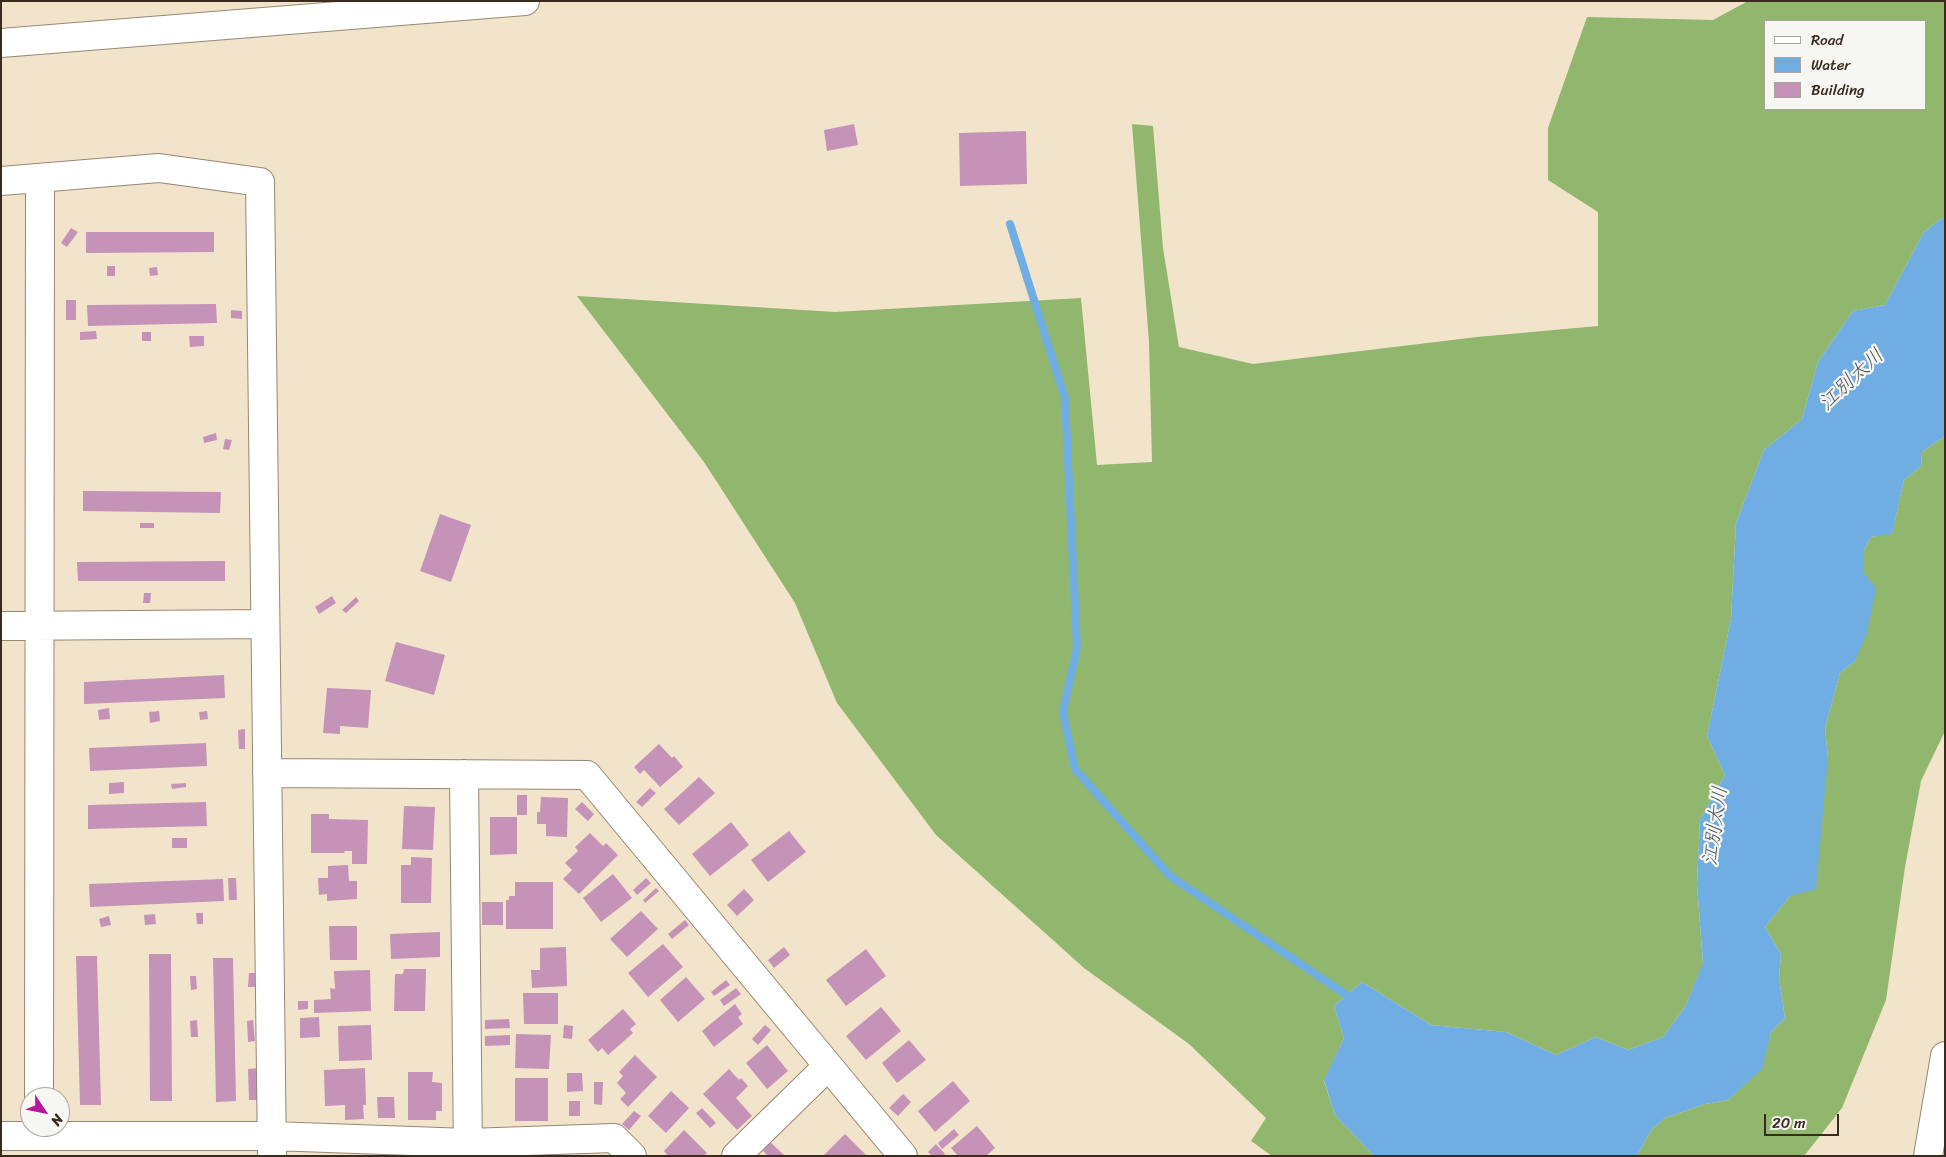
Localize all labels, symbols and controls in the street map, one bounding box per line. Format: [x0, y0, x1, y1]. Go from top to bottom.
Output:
legend [1764, 20, 1926, 110]
text: Road [1811, 27, 1843, 53]
text: Water [1811, 52, 1851, 78]
text: Building [1811, 77, 1865, 103]
water label: 江別太川 [1815, 344, 1889, 416]
water label: 江別太川 [1699, 785, 1733, 867]
north arrow [20, 1087, 70, 1137]
scale bar [1766, 1104, 1841, 1136]
text: N [44, 1109, 70, 1131]
text: 20 m [1772, 1110, 1806, 1136]

